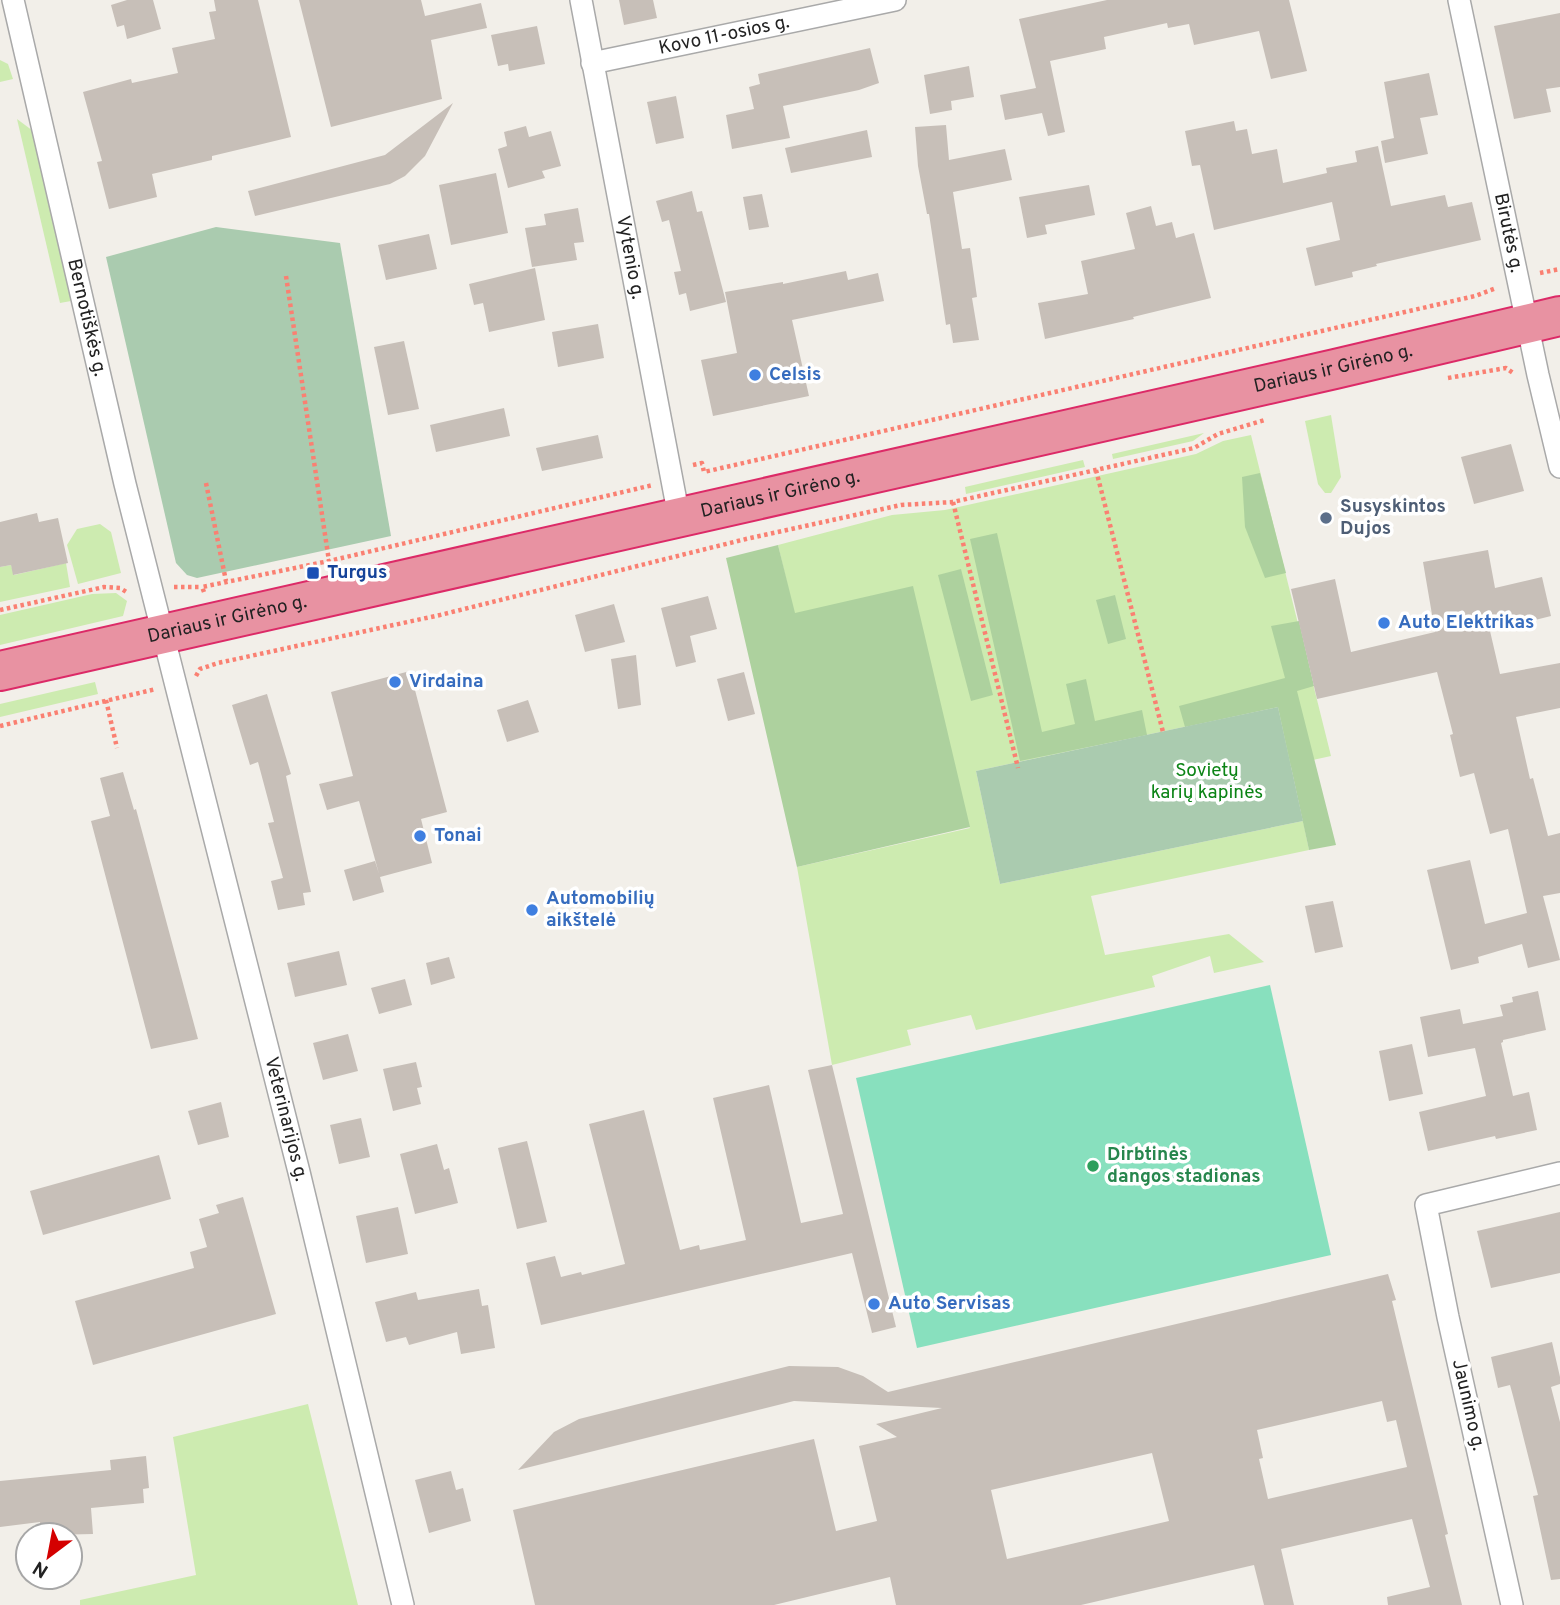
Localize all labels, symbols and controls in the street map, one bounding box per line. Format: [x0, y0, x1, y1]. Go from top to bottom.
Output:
street label: Kovo 11-osios g. [657, 10, 792, 61]
street label: Birutės g. [1488, 191, 1528, 275]
street label: Vytenio g. [610, 214, 649, 301]
street label: Bernotiškės g. [61, 256, 112, 379]
street label: Dariaus ir Girėno g. [1251, 339, 1415, 399]
place label: Celsis [769, 363, 821, 387]
marker: Celsis [747, 367, 763, 383]
street label: Dariaus ir Girėno g. [698, 465, 862, 524]
place label: Susyskintos Dujos [1340, 495, 1446, 541]
marker: Susyskintos Dujos [1318, 510, 1334, 526]
place label: Turgus [327, 561, 387, 585]
marker: Turgus [305, 565, 321, 581]
street label: Dariaus ir Girėno g. [145, 590, 309, 649]
place label: Auto Elektrikas [1398, 611, 1534, 635]
marker: Auto Elektrikas [1376, 615, 1392, 631]
place label: Virdaina [409, 670, 484, 694]
marker: Virdaina [387, 674, 403, 690]
park label: Sovietų karių kapinės [1151, 759, 1263, 805]
place label: Tonai [434, 824, 482, 848]
marker: Tonai [412, 828, 428, 844]
place label: Automobilių aikštelė [546, 887, 655, 933]
marker: Automobilių aikštelė [524, 902, 540, 918]
street label: Veterinarijos g. [258, 1054, 313, 1184]
place label: Dirbtinės dangos stadionas [1107, 1143, 1261, 1189]
marker: Dirbtinės dangos stadionas [1085, 1158, 1101, 1174]
place label: Auto Servisas [888, 1292, 1011, 1316]
marker: Auto Servisas [866, 1296, 882, 1312]
street label: Jaunimo g. [1446, 1357, 1490, 1453]
north arrow [14, 1521, 84, 1591]
text: N [29, 1555, 53, 1583]

